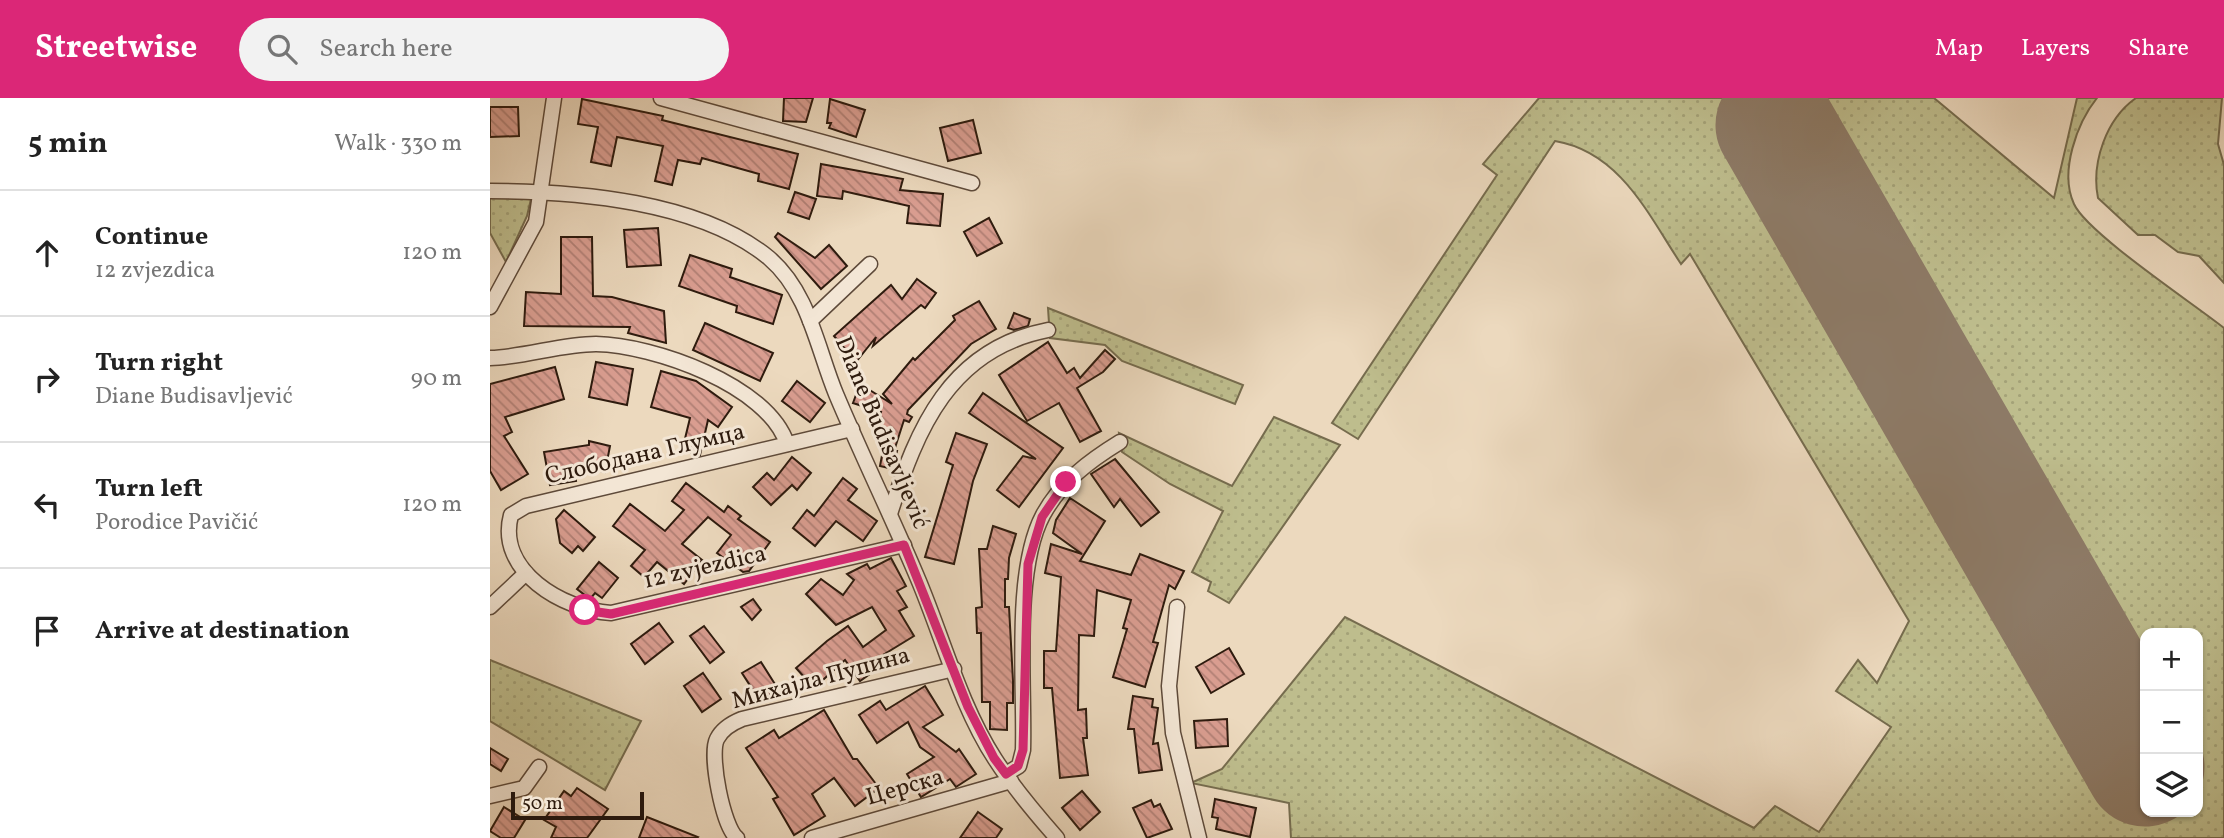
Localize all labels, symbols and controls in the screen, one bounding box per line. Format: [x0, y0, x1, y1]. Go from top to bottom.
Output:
search box [239, 18, 729, 81]
text: Streetwise [35, 26, 197, 72]
icon: search [263, 30, 301, 68]
text: Search here [319, 31, 453, 67]
text: Map [1935, 32, 1983, 66]
text: Layers [2021, 32, 2090, 66]
text: Share [2128, 32, 2189, 66]
text: 5 min [28, 123, 108, 165]
text: Walk · 330 m [334, 128, 462, 160]
text: Continue [95, 219, 208, 255]
icon: ahead [28, 234, 66, 272]
text: 120 m [402, 237, 462, 269]
text: 12 zvjezdica [95, 255, 215, 287]
street label: Diane Budisavljević [825, 331, 937, 535]
text: Turn right [95, 345, 223, 381]
icon: right [28, 360, 66, 398]
text: 90 m [411, 363, 462, 395]
text: Diane Budisavljević [95, 381, 293, 413]
street label: Слободана Глумца [542, 415, 748, 495]
route end [1050, 466, 1081, 497]
text: Turn left [95, 471, 203, 507]
icon: left [28, 486, 66, 524]
text: 120 m [402, 489, 462, 521]
text: Porodice Pavičić [95, 507, 258, 539]
street label: 12 zvjezdica [640, 537, 770, 599]
route start [569, 594, 600, 625]
icon: arrive [28, 612, 66, 650]
text: Arrive at destination [95, 613, 350, 649]
map controls [2140, 628, 2203, 817]
button: + [2140, 628, 2203, 691]
street label: Михајла Пупина [728, 639, 914, 719]
button: − [2140, 691, 2203, 754]
button: layers [2140, 754, 2203, 817]
street label: Церска [862, 761, 948, 815]
scale bar [511, 789, 644, 821]
text: 50 m [522, 791, 563, 817]

